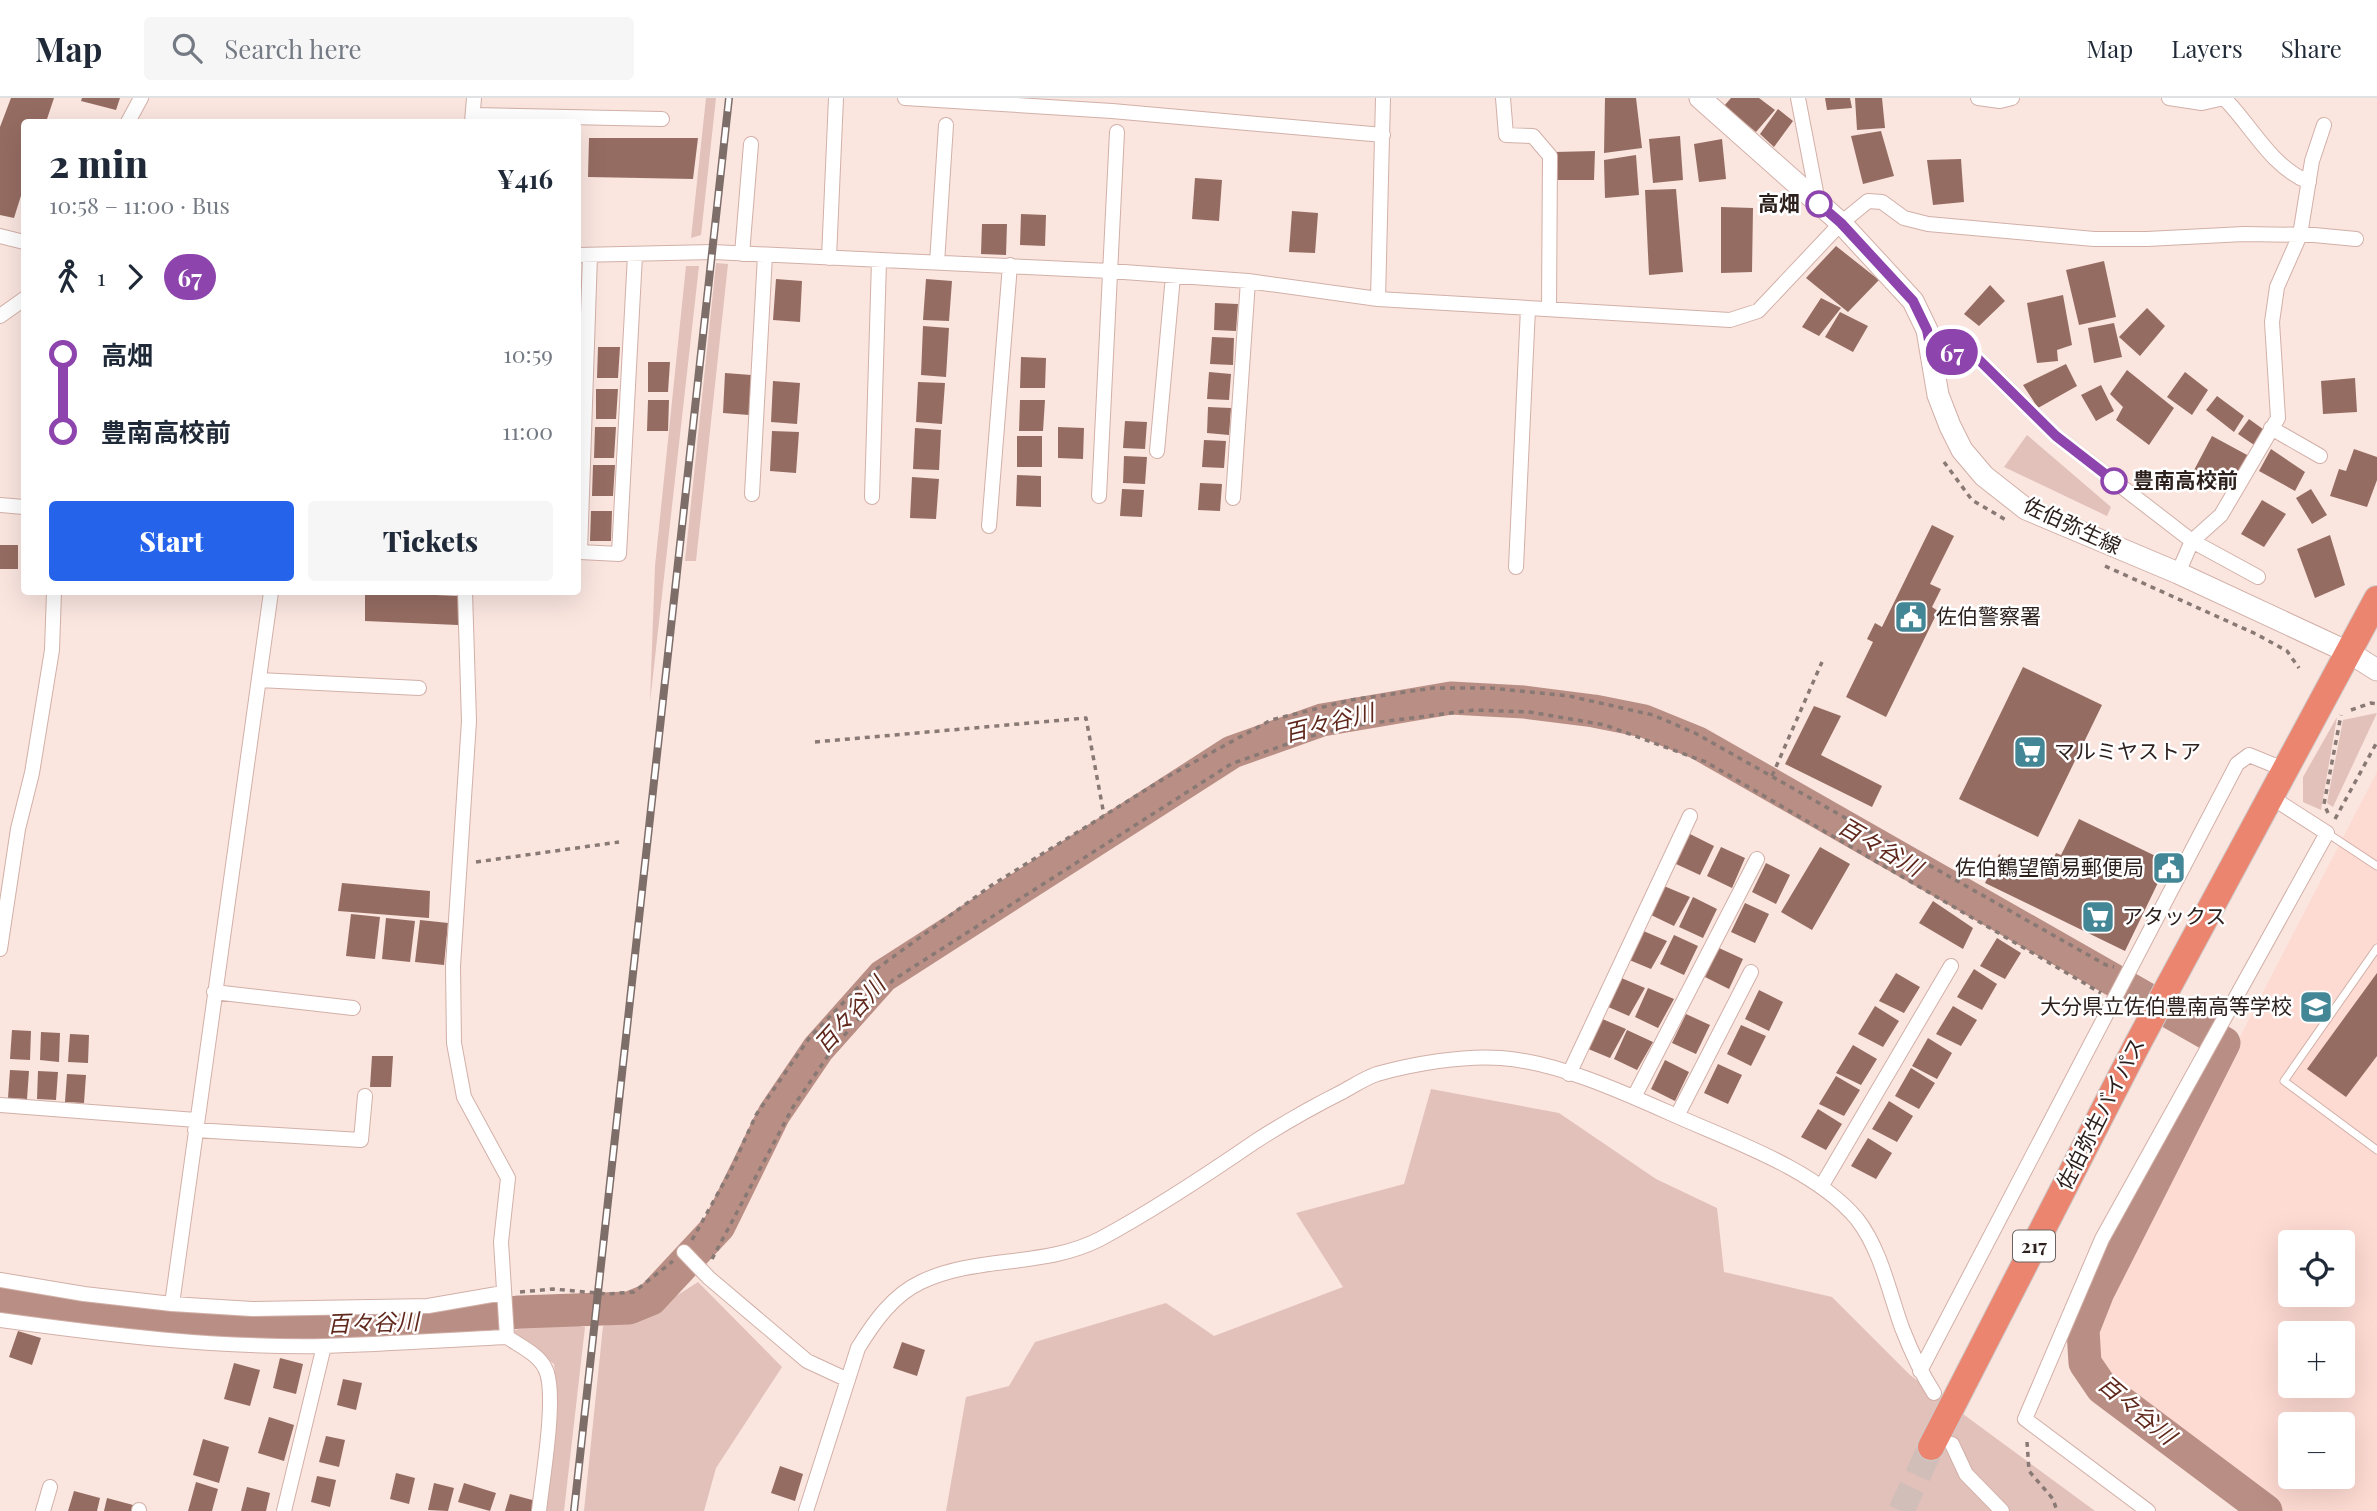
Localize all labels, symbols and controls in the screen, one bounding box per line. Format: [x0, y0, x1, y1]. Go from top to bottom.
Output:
search box [144, 17, 634, 80]
text: Map [35, 26, 102, 70]
icon: search [168, 29, 206, 67]
text: Search here [224, 31, 362, 66]
text: Map [2087, 32, 2133, 64]
text: Layers [2171, 32, 2243, 64]
text: Share [2281, 32, 2342, 64]
text: 2 min [49, 137, 148, 188]
text: ¥416 [497, 161, 553, 196]
place label: 高畑 [1758, 188, 1800, 216]
text: 10:58 – 11:00 · Bus [49, 189, 230, 220]
marker: 高畑 [1806, 191, 1832, 217]
icon: walk [49, 258, 87, 296]
icon: forward [116, 258, 154, 296]
text: 1 [97, 261, 106, 292]
text: 67 [178, 261, 202, 293]
line badge: 67 [1920, 329, 1983, 375]
text: 67 [1940, 336, 1964, 368]
text: 高畑 [101, 337, 153, 372]
text: 10:59 [503, 338, 553, 369]
text: 豊南高校前 [101, 414, 231, 449]
text: 11:00 [502, 415, 553, 446]
place label: 豊南高校前 [2133, 465, 2238, 493]
marker: 豊南高校前 [2101, 468, 2127, 494]
street label: 佐伯弥生線 [2019, 489, 2126, 559]
button: Start [49, 501, 294, 581]
button: Tickets [308, 501, 553, 581]
public building icon: 佐伯警察署 [1892, 598, 1930, 636]
place label: 佐伯警察署 [1936, 601, 2041, 629]
water label: 百々谷川 [1280, 695, 1380, 748]
supermarket icon: マルミヤストア [2011, 733, 2049, 771]
place label: マルミヤストア [2054, 736, 2201, 764]
water label: 百々谷川 [1833, 809, 1931, 884]
public building icon: 佐伯鶴望簡易郵便局 [2150, 849, 2188, 887]
place label: 佐伯鶴望簡易郵便局 [1955, 852, 2144, 880]
supermarket icon: アタックス [2079, 898, 2117, 936]
place label: アタックス [2122, 901, 2226, 929]
water label: 百々谷川 [807, 967, 893, 1059]
school or university icon: 大分県立佐伯豊南高等学校 [2297, 988, 2335, 1026]
place label: 大分県立佐伯豊南高等学校 [2040, 991, 2292, 1019]
street label: 佐伯弥生バイパス [2049, 1032, 2150, 1194]
road number: 217 [2013, 1230, 2055, 1262]
map controls [2278, 1230, 2355, 1489]
button: locate [2278, 1230, 2355, 1307]
water label: 百々谷川 [326, 1304, 422, 1339]
button: + [2278, 1321, 2355, 1398]
water label: 百々谷川 [2093, 1367, 2185, 1452]
button: − [2278, 1412, 2355, 1489]

